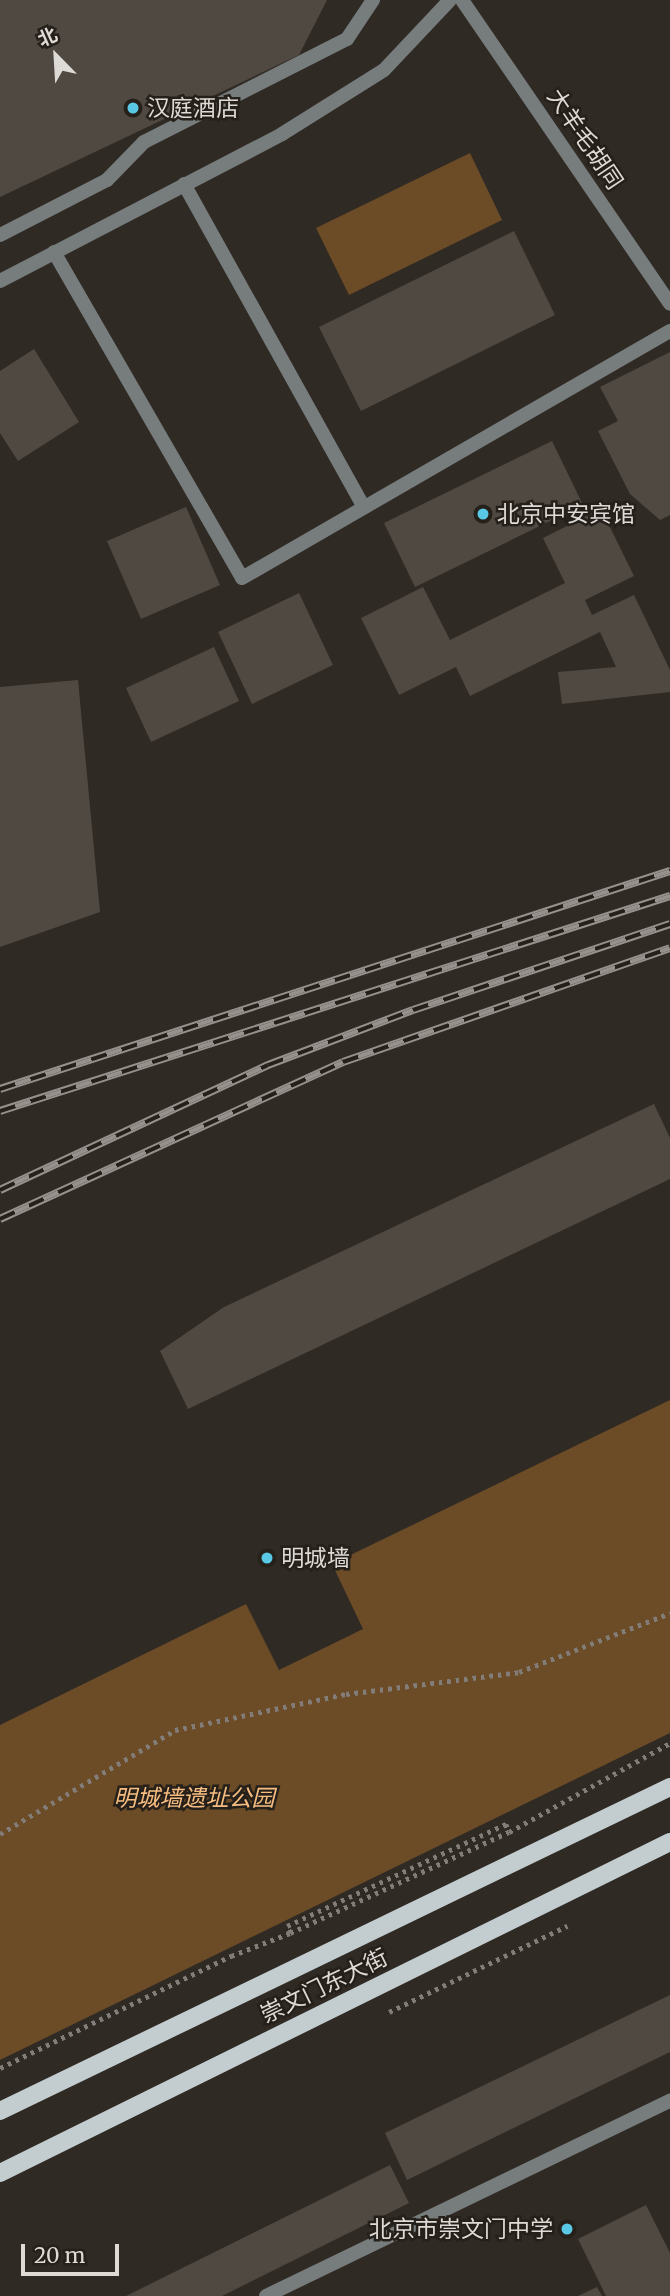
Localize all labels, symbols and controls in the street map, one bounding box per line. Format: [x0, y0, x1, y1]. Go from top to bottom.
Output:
north arrow [21, 21, 91, 91]
text: 北 [34, 22, 61, 52]
street label: 大羊毛胡同 [541, 84, 629, 194]
place label: 汉庭酒店 [147, 94, 239, 122]
marker: 汉庭酒店 [125, 100, 141, 116]
place label: 北京中安宾馆 [497, 500, 635, 528]
marker: 北京中安宾馆 [475, 506, 491, 522]
place label: 明城墙 [281, 1544, 350, 1572]
marker: 明城墙 [259, 1550, 275, 1566]
park label: 明城墙遗址公园 [114, 1784, 274, 1812]
street label: 崇文门东大街 [256, 1943, 392, 2029]
place label: 北京市崇文门中学 [369, 2215, 553, 2243]
marker: 北京市崇文门中学 [559, 2221, 575, 2237]
scale bar [24, 2230, 122, 2274]
text: 20 m [34, 2242, 85, 2269]

